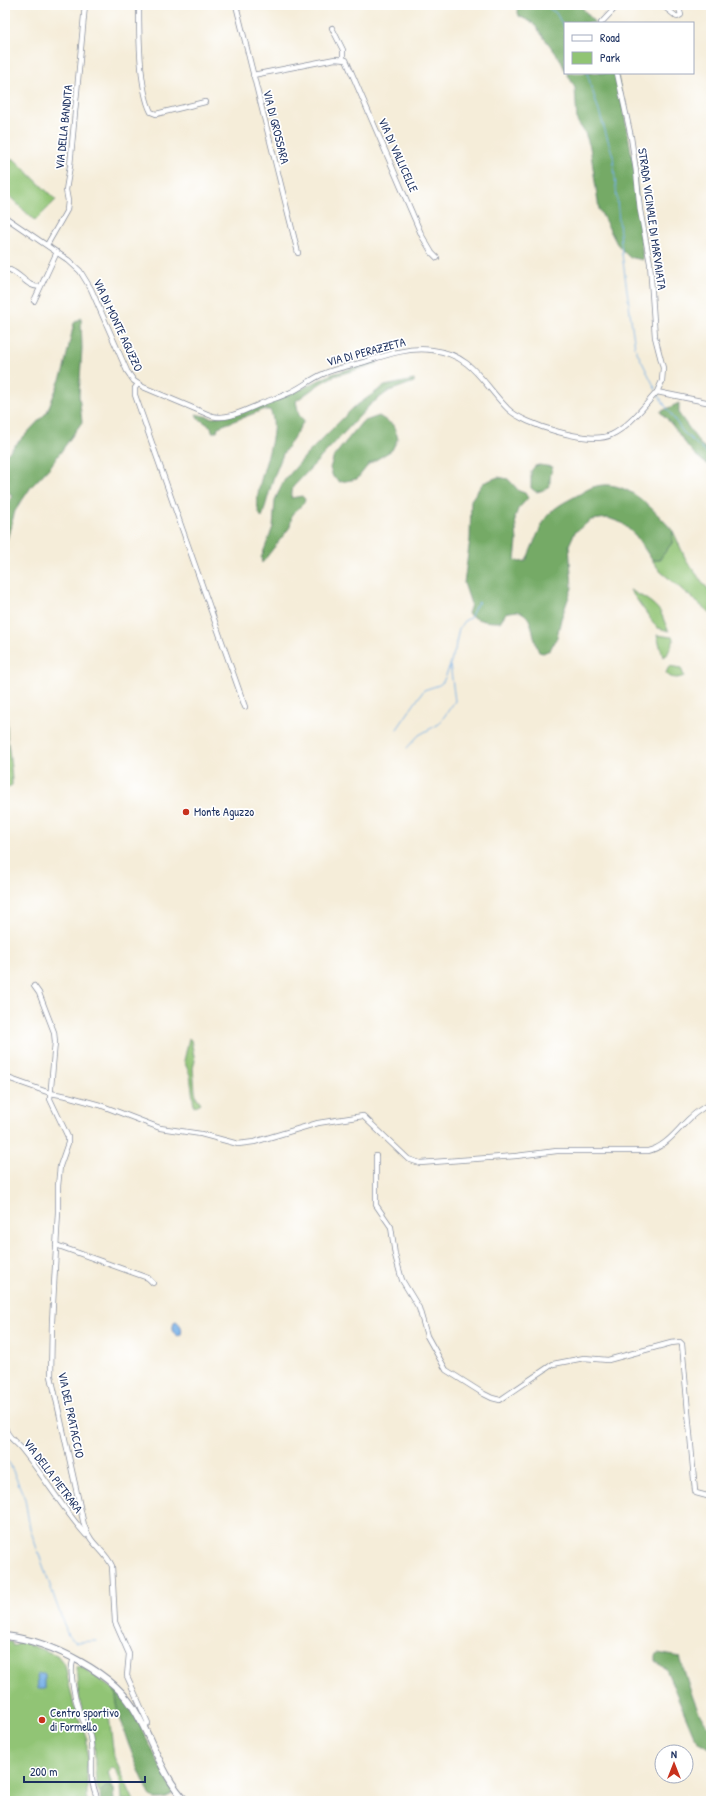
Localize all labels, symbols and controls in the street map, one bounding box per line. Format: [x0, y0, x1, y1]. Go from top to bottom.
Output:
legend [564, 22, 694, 74]
text: Road [600, 29, 620, 46]
text: Park [600, 49, 620, 66]
street label: VIA DELLA BANDITA [51, 84, 76, 170]
street label: VIA DI GROSSARA [259, 88, 294, 166]
street label: VIA DI VALLICELLE [374, 115, 423, 195]
street label: STRADA VICINALE DI MARVAIATA [634, 147, 671, 291]
street label: VIA DI MONTE AGUZZO [90, 276, 148, 374]
street label: VIA DI PERAZZETA [325, 333, 407, 370]
place label: Monte Aguzzo [194, 803, 254, 820]
marker: Monte Aguzzo [181, 807, 191, 817]
street label: VIA DEL PRATACCIO [54, 1370, 89, 1460]
street label: VIA DELLA PIETRARA [20, 1435, 87, 1516]
place label: Centro sportivo di Formello [50, 1704, 119, 1735]
marker: Centro sportivo di Formello [37, 1715, 47, 1725]
north arrow [654, 1744, 694, 1784]
text: N [671, 1747, 677, 1761]
scale bar [24, 1758, 145, 1784]
text: 200 m [30, 1763, 57, 1780]

